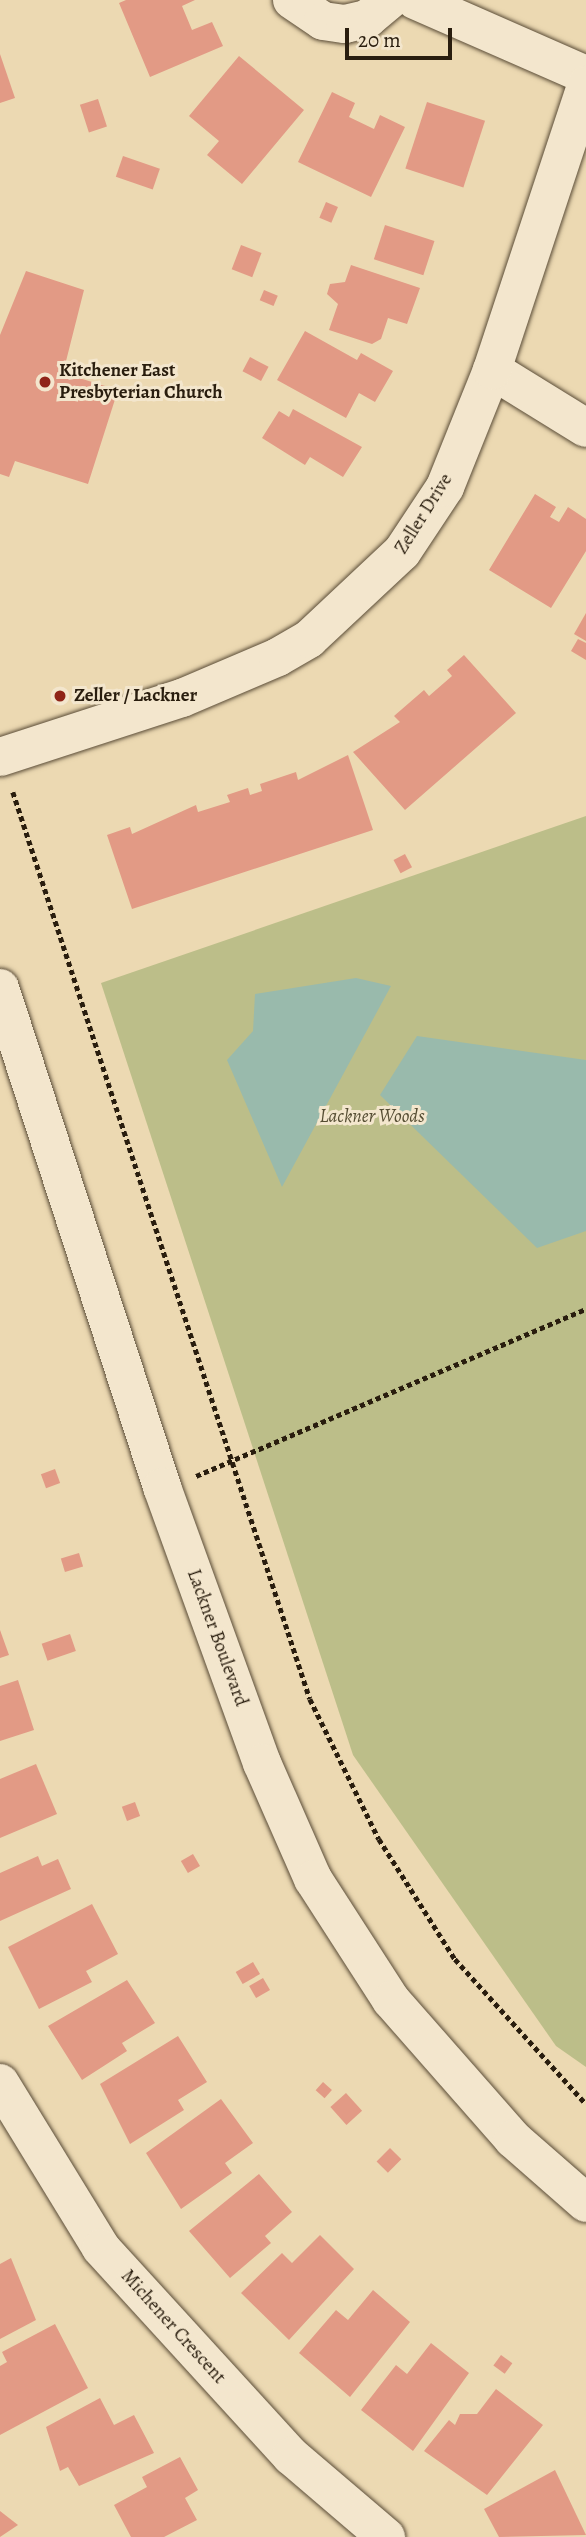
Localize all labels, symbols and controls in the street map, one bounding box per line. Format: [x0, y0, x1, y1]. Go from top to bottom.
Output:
scale bar [348, 14, 455, 58]
text: 20 m [358, 26, 401, 54]
place label: Kitchener East Presbyterian Church [59, 360, 223, 404]
marker: Kitchener East Presbyterian Church [37, 374, 53, 390]
street label: Zeller Drive [390, 470, 458, 558]
place label: Zeller / Lackner [74, 685, 197, 707]
marker: Zeller / Lackner [52, 688, 68, 704]
park label: Lackner Woods [319, 1106, 425, 1128]
street label: Lackner Boulevard [182, 1566, 252, 1710]
street label: Michener Crescent [116, 2265, 230, 2389]

